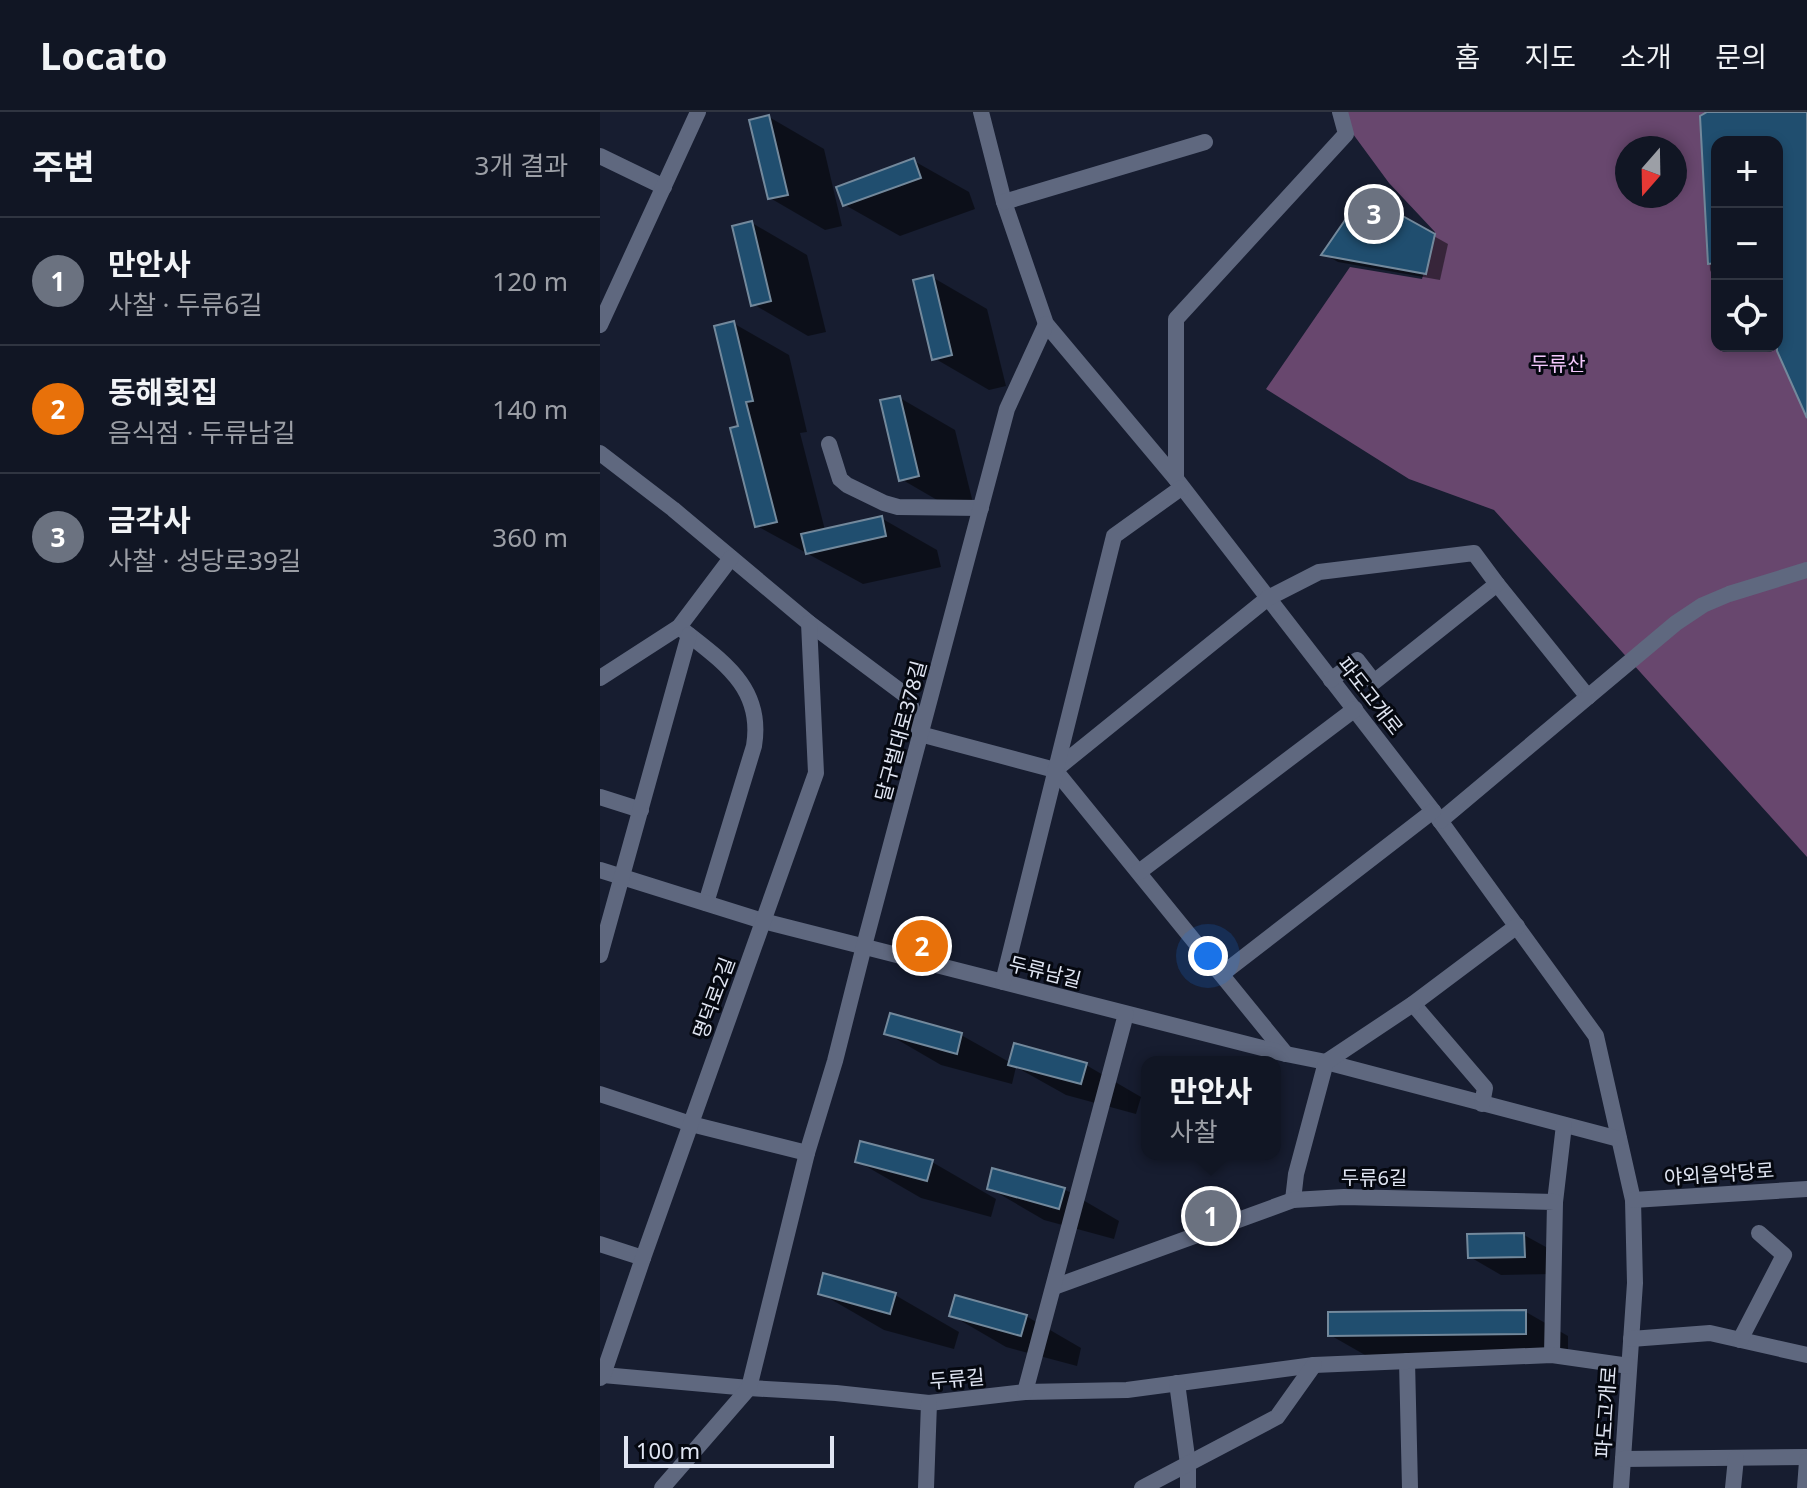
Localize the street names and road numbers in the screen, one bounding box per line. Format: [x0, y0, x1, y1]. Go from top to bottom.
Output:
street label: 파도고개로 [1331, 651, 1409, 740]
street label: 달구벌대로378길 [869, 657, 932, 804]
street label: 두류남길 [1006, 950, 1084, 994]
street label: 명덕로2길 [686, 953, 741, 1042]
street label: 야외음악당로 [1663, 1156, 1775, 1191]
street label: 두류6길 [1341, 1164, 1407, 1191]
street label: 두류길 [928, 1363, 986, 1394]
street label: 파도고개로 [1589, 1365, 1622, 1459]

